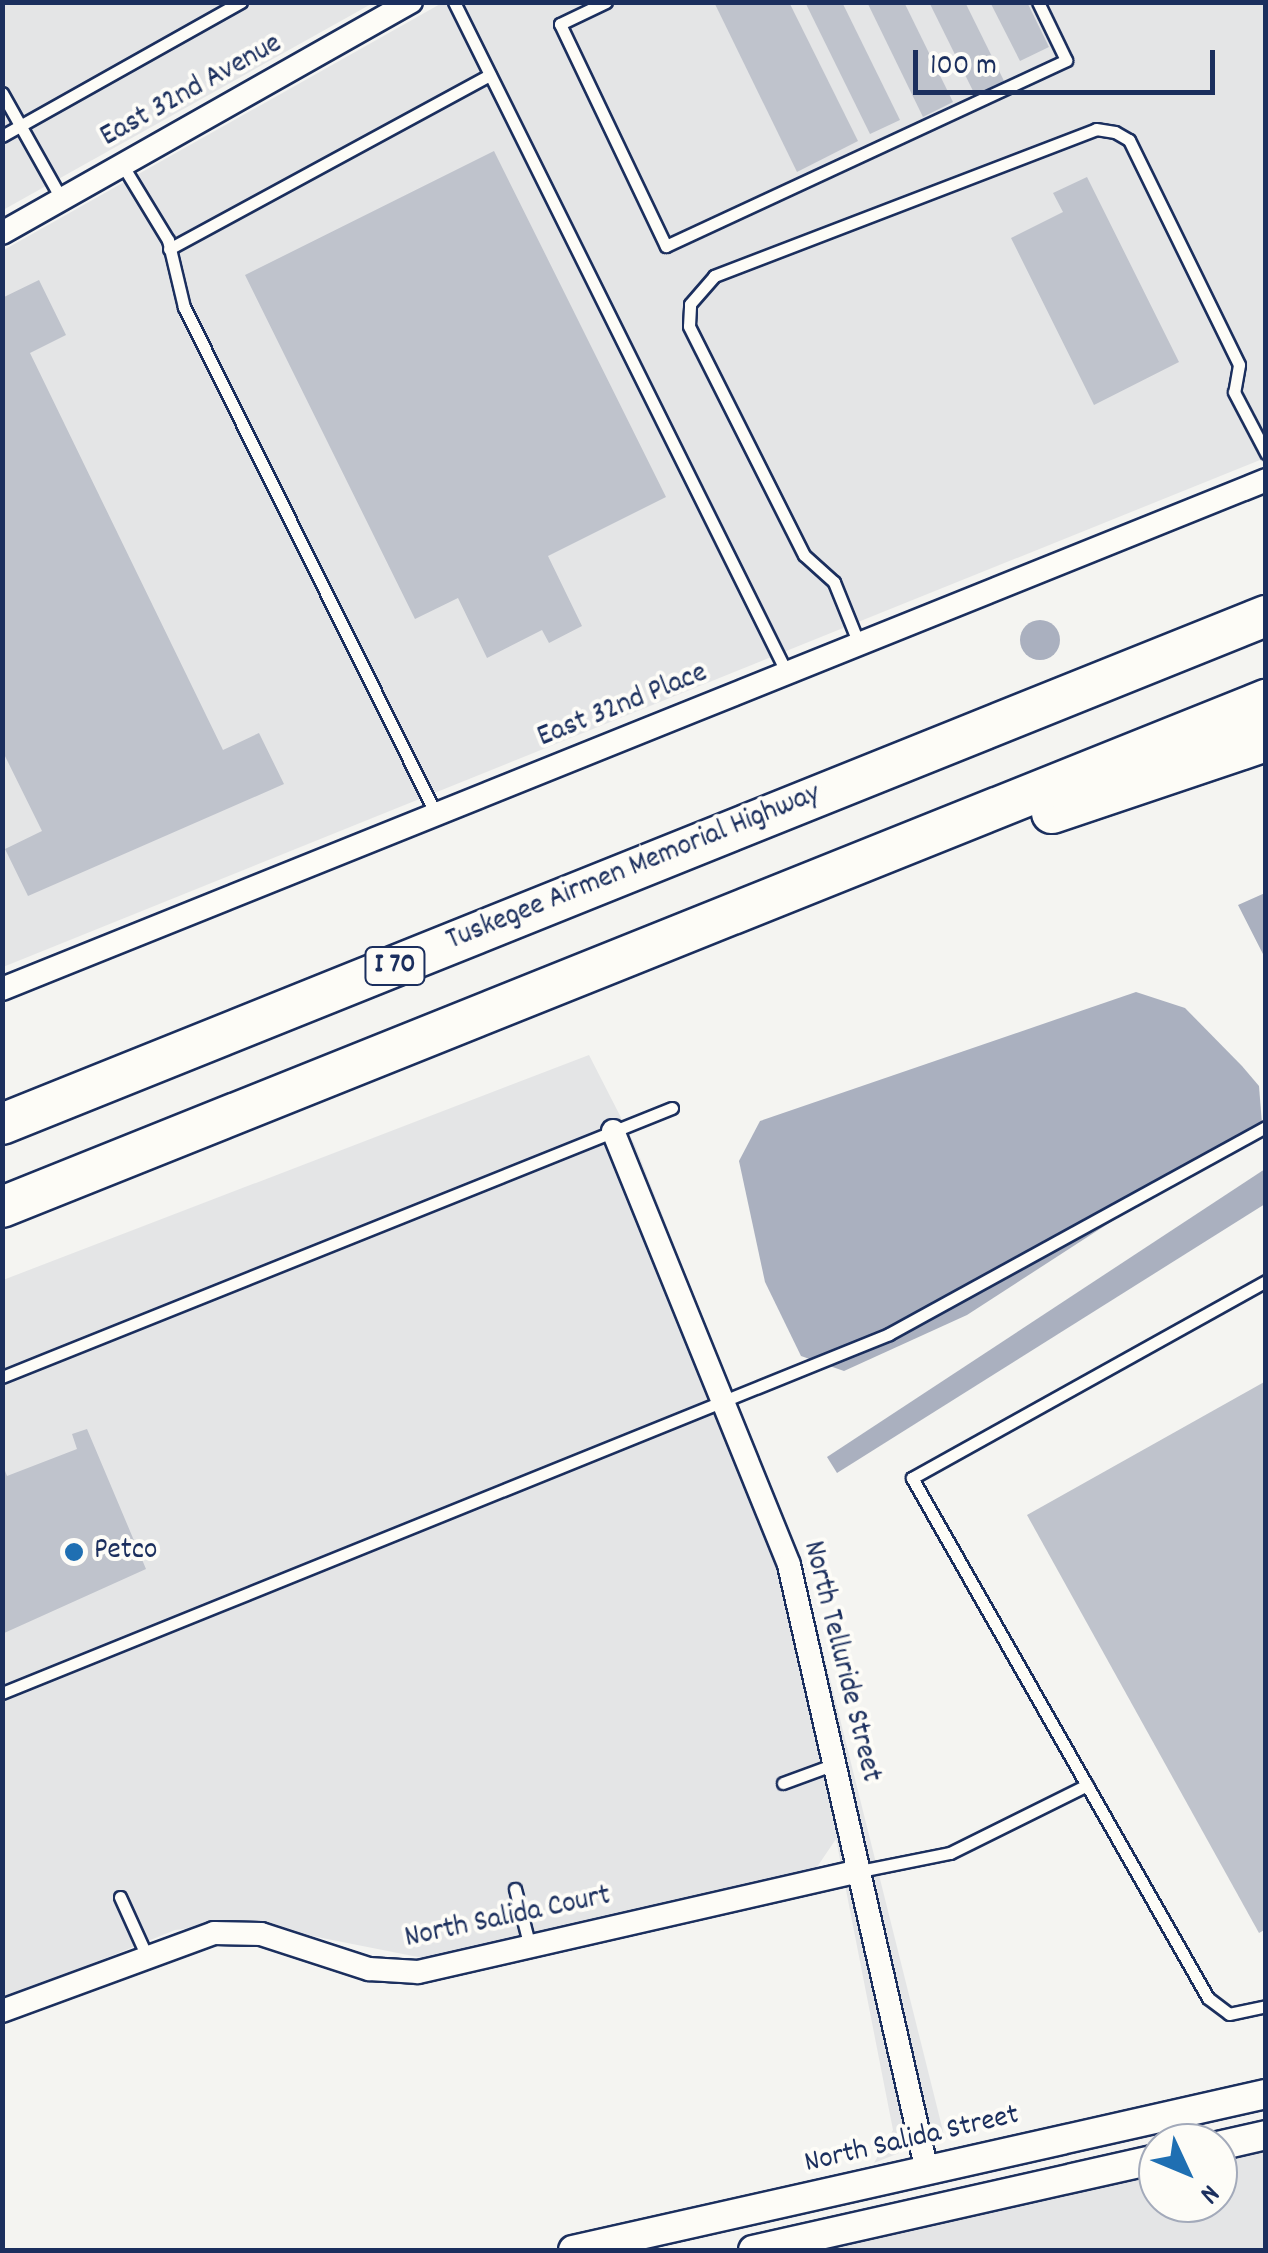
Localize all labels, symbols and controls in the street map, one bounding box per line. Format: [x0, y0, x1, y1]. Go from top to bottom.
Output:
street label: East 32nd Avenue [95, 27, 289, 157]
scale bar [918, 30, 1220, 92]
text: 100 m [930, 46, 997, 89]
street label: East 32nd Place [533, 657, 713, 757]
street label: Tuskegee Airmen Memorial Highway [442, 777, 826, 961]
road number: I 70 [362, 943, 428, 989]
place label: Petco [94, 1534, 157, 1570]
street label: North Telluride Street [793, 1538, 887, 1786]
marker: Petco [63, 1541, 85, 1563]
street label: North Salida Court [402, 1880, 614, 1958]
street label: North Salida Street [801, 2099, 1023, 2183]
north arrow [1138, 2123, 1238, 2223]
text: N [1189, 2174, 1227, 2211]

